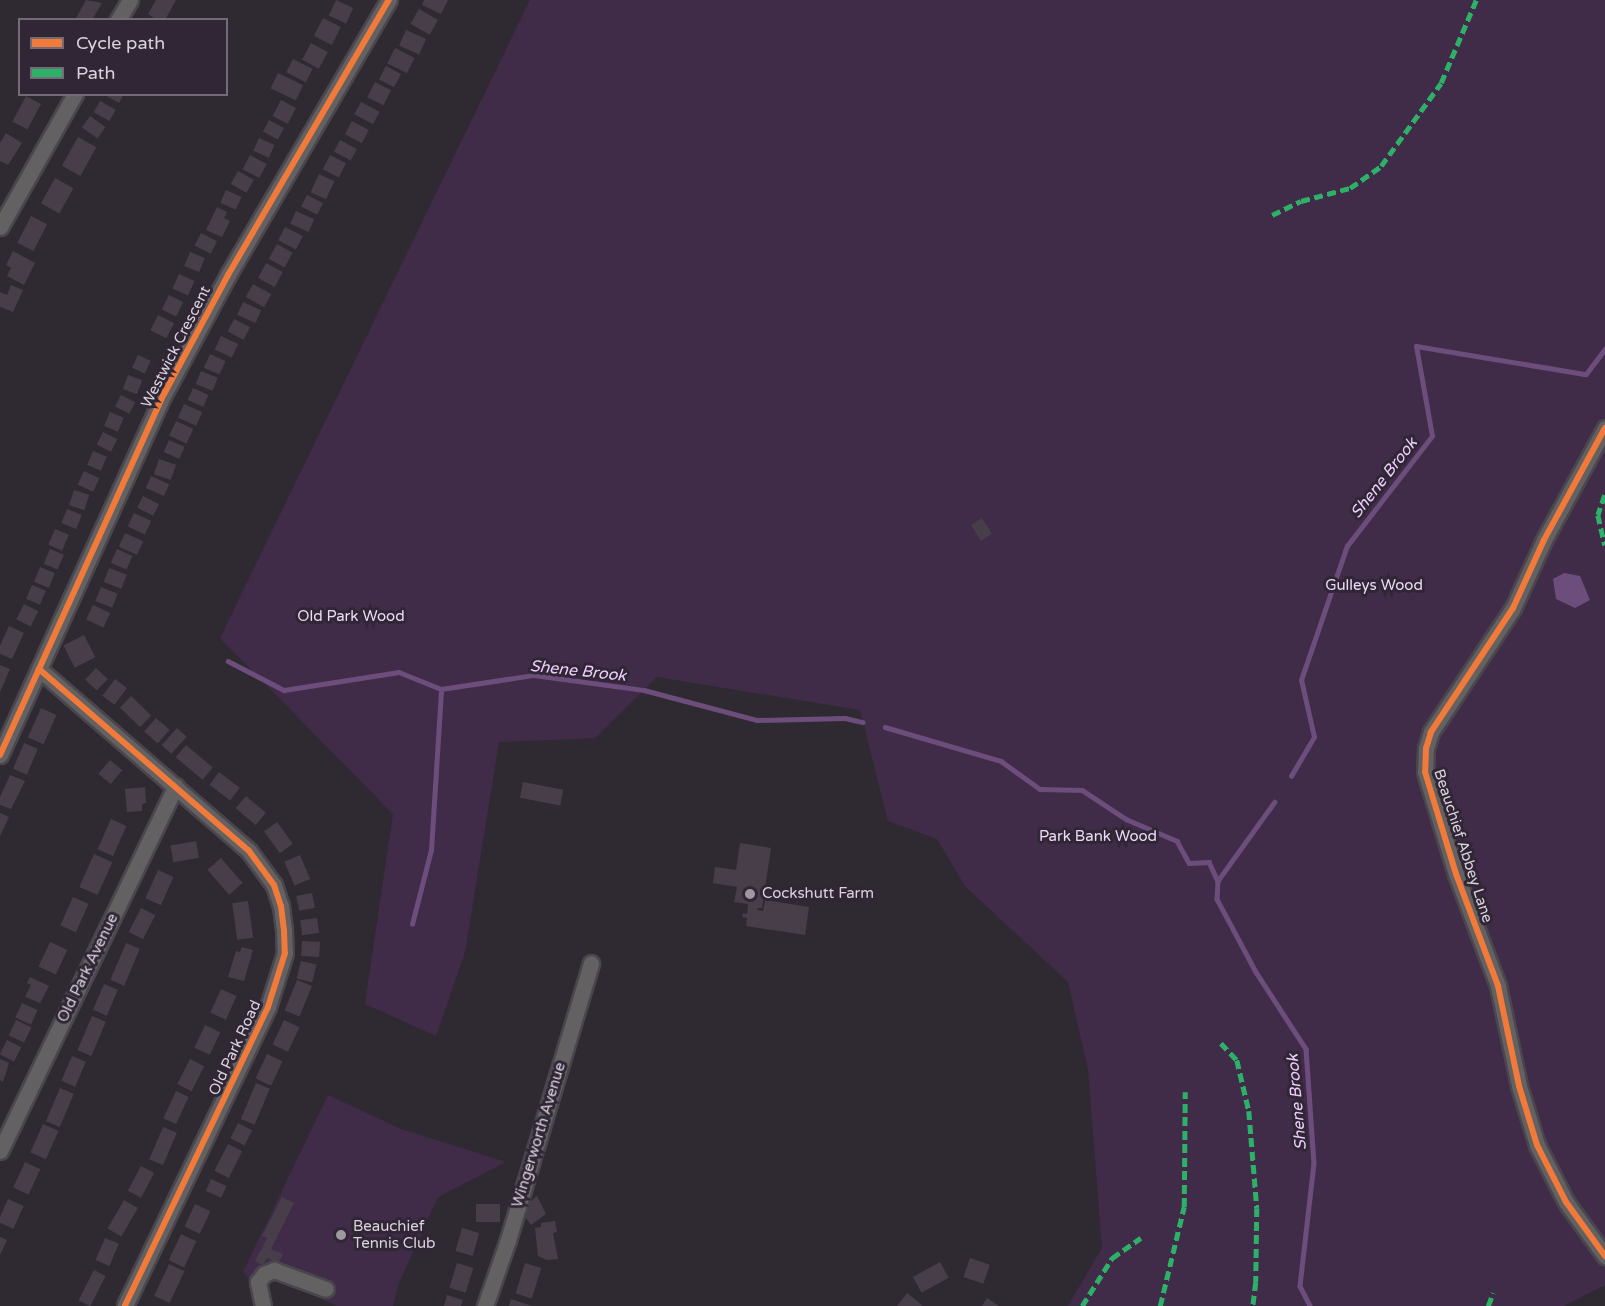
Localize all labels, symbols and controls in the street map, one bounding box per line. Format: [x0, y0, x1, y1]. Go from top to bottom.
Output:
legend [18, 18, 228, 96]
text: Cycle path [76, 32, 165, 54]
text: Path [76, 62, 115, 84]
street label: Westwick Crescent [138, 283, 214, 411]
water label: Shene Brook [1347, 434, 1421, 522]
park label: Gulleys Wood [1325, 577, 1423, 595]
park label: Old Park Wood [297, 608, 405, 626]
water label: Shene Brook [529, 656, 627, 686]
street label: Beauchief Abbey Lane [1430, 767, 1496, 925]
park label: Park Bank Wood [1039, 828, 1157, 846]
place label: Cockshutt Farm [762, 885, 874, 903]
marker: Cockshutt Farm [743, 887, 757, 901]
street label: Old Park Avenue [54, 911, 122, 1025]
street label: Old Park Road [205, 998, 265, 1098]
water label: Shene Brook [1283, 1053, 1311, 1151]
street label: Wingerworth Avenue [508, 1060, 570, 1210]
place label: Beauchief Tennis Club [353, 1217, 436, 1252]
marker: Beauchief Tennis Club [334, 1228, 348, 1242]

